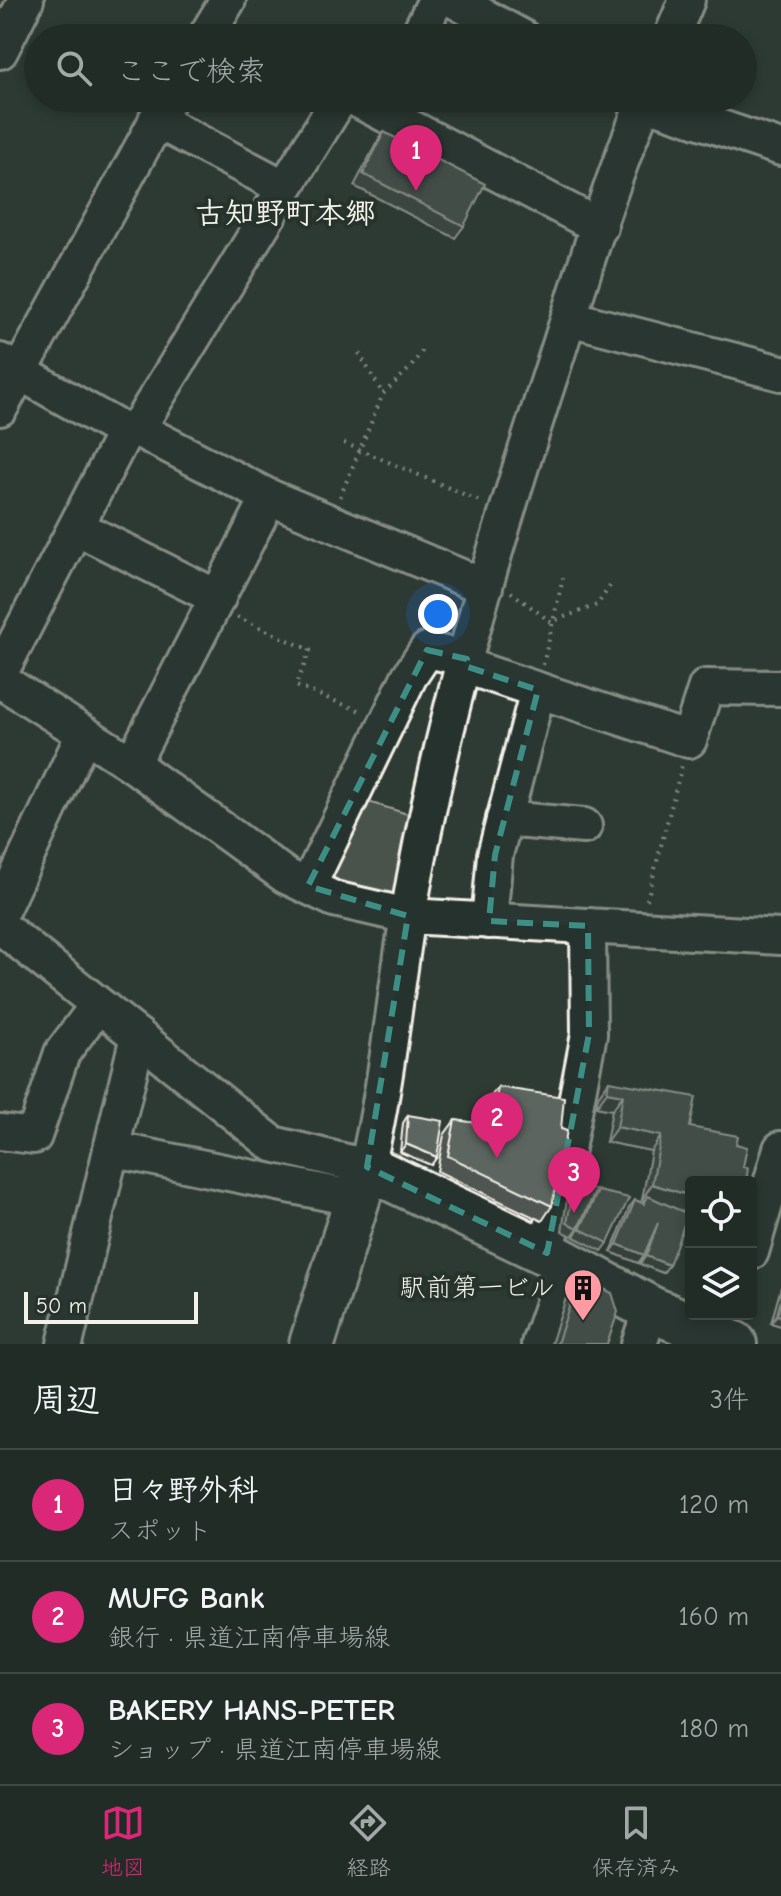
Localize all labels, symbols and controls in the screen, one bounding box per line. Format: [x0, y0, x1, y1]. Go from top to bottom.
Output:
search box [24, 24, 757, 112]
icon: search [52, 46, 96, 90]
text: ここで検索 [116, 54, 266, 89]
pin: 1 [390, 125, 442, 191]
district label: 古知野町本郷 [195, 196, 375, 231]
your location [418, 594, 458, 634]
pin: 2 [471, 1092, 523, 1158]
pin: 3 [548, 1147, 600, 1213]
map controls [685, 1176, 757, 1320]
button: locate [685, 1176, 757, 1248]
button: layers [685, 1248, 757, 1320]
building icon: 駅前第一ビル [562, 1267, 604, 1322]
place label: 駅前第一ビル [400, 1273, 555, 1303]
scale bar [24, 1288, 198, 1324]
text: 50 m [36, 1293, 87, 1319]
text: 周辺 [32, 1380, 100, 1420]
text: 3件 [710, 1385, 749, 1415]
text: 日々野外科 [108, 1473, 258, 1508]
text: 1 [53, 1490, 63, 1520]
text: 120 m [679, 1490, 749, 1520]
text: スポット [108, 1516, 212, 1546]
text: MUFG Bank [108, 1581, 264, 1616]
text: 2 [52, 1602, 64, 1632]
text: 160 m [679, 1602, 749, 1632]
text: 銀行 · 県道江南停車場線 [108, 1623, 390, 1653]
text: BAKERY HANS-PETER [108, 1693, 395, 1728]
text: 3 [52, 1714, 64, 1744]
text: 180 m [679, 1714, 749, 1744]
text: ショップ · 県道江南停車場線 [108, 1735, 441, 1765]
tab: 地図 [101, 1801, 145, 1881]
tab: 経路 [346, 1801, 390, 1881]
tab: 保存済み [592, 1801, 680, 1881]

